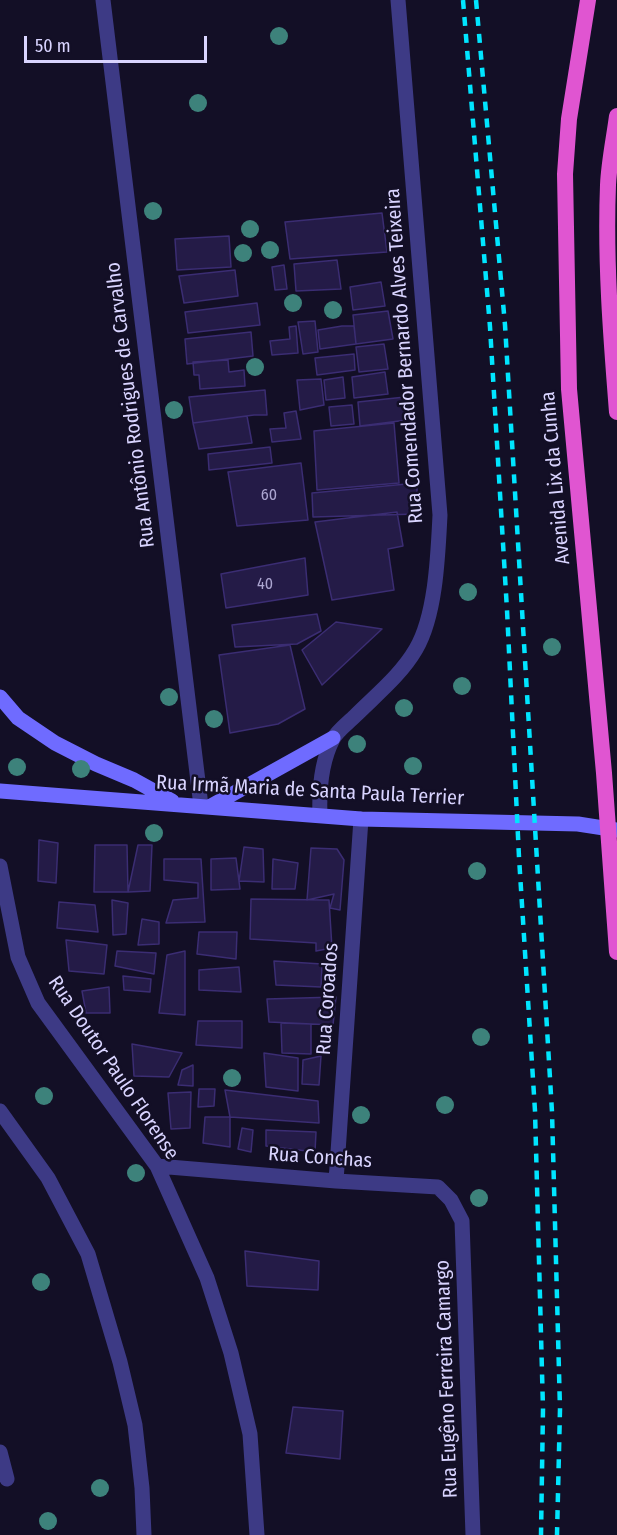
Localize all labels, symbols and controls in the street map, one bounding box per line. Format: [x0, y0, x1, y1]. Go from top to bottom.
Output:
scale bar [27, 24, 210, 62]
text: 50 m [35, 35, 71, 57]
street label: Rua Comendador Bernardo Alves Teixeira [381, 187, 429, 525]
street label: Rua Antônio Rodrigues de Carvalho [102, 261, 160, 549]
street label: Avenida Lix da Cunha [536, 390, 576, 566]
house number: 60 [261, 486, 277, 506]
house number: 40 [257, 575, 273, 595]
street label: Rua Irmã Maria de Santa Paula Terrier [155, 771, 465, 811]
street label: Rua Coroados [312, 942, 344, 1056]
street label: Rua Doutor Paulo Florense [43, 972, 183, 1164]
street label: Rua Conchas [267, 1142, 373, 1174]
street label: Rua Eugêno Ferreira Camargo [431, 1259, 463, 1499]

